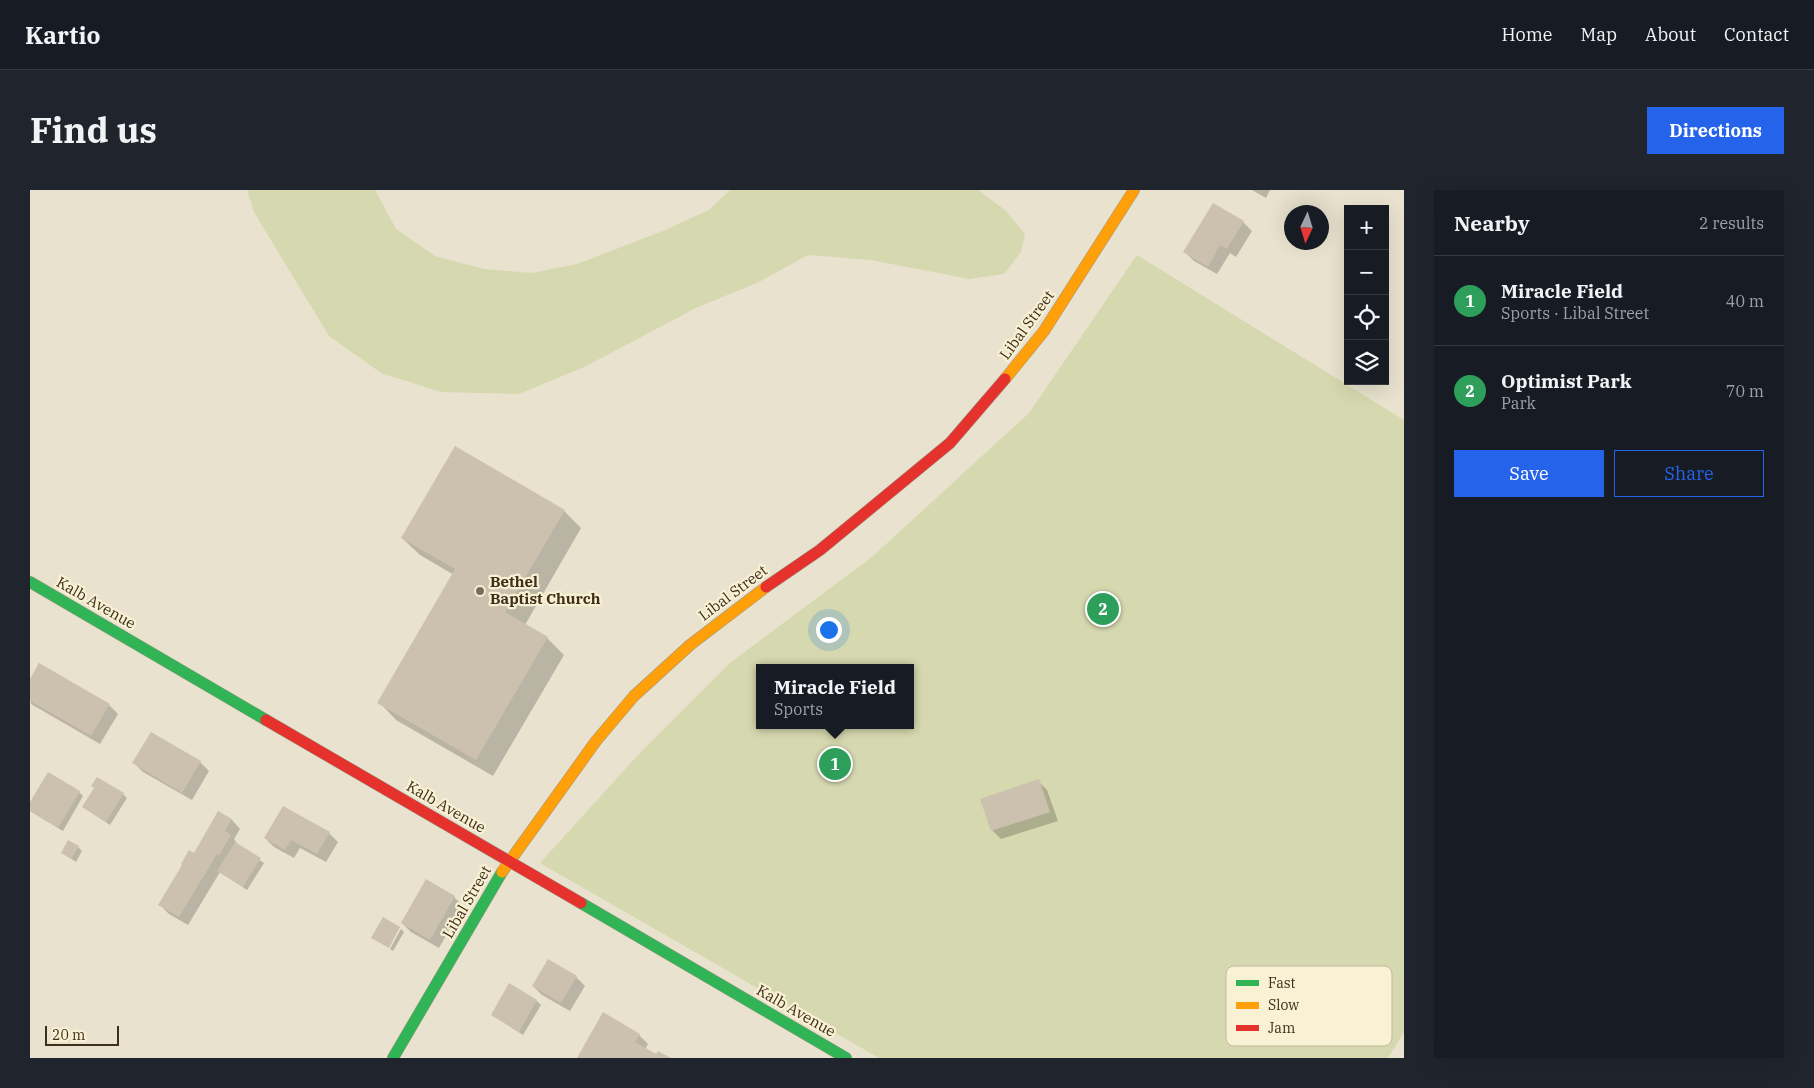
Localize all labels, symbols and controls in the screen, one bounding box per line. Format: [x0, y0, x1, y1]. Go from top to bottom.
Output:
text: Kartio [25, 19, 100, 51]
text: Home [1501, 23, 1553, 46]
text: Map [1581, 23, 1617, 46]
text: About [1645, 23, 1696, 46]
text: Contact [1724, 23, 1789, 46]
text: Find us [30, 107, 157, 153]
button: Directions [1647, 107, 1784, 154]
north arrow [1284, 205, 1329, 250]
map controls [1344, 205, 1389, 385]
button: + [1344, 205, 1389, 250]
text: Nearby [1454, 209, 1530, 237]
text: 2 results [1699, 213, 1764, 233]
button: − [1344, 250, 1389, 295]
text: Miracle Field [1501, 279, 1623, 303]
street label: Libal Street [995, 286, 1058, 363]
text: 1 [1465, 291, 1475, 311]
text: 40 m [1726, 291, 1764, 311]
button: locate [1344, 295, 1389, 340]
text: Sports · Libal Street [1501, 303, 1649, 323]
button: layers [1344, 340, 1389, 385]
text: Optimist Park [1501, 369, 1632, 393]
text: 2 [1465, 381, 1475, 401]
text: 70 m [1726, 381, 1764, 401]
text: Park [1501, 393, 1536, 413]
button: Save [1454, 450, 1604, 497]
button: Share [1614, 450, 1764, 497]
street label: Libal Street [695, 561, 771, 625]
street label: Kalb Avenue [53, 572, 139, 633]
place label: Bethel Baptist Church [490, 572, 601, 608]
marker: Bethel Baptist Church [474, 585, 486, 597]
pin: 2 [1087, 590, 1119, 628]
your location [816, 617, 842, 643]
popup [756, 664, 914, 729]
text: Miracle Field [774, 675, 896, 699]
text: Sports [774, 699, 823, 719]
pin: 1 [819, 745, 851, 783]
street label: Kalb Avenue [403, 776, 489, 837]
street label: Libal Street [438, 862, 495, 942]
legend [1226, 966, 1392, 1046]
text: Fast [1268, 974, 1296, 992]
street label: Kalb Avenue [753, 980, 839, 1041]
text: Slow [1268, 996, 1299, 1014]
text: Jam [1268, 1019, 1295, 1037]
scale bar [45, 1023, 119, 1046]
text: 20 m [52, 1026, 85, 1044]

